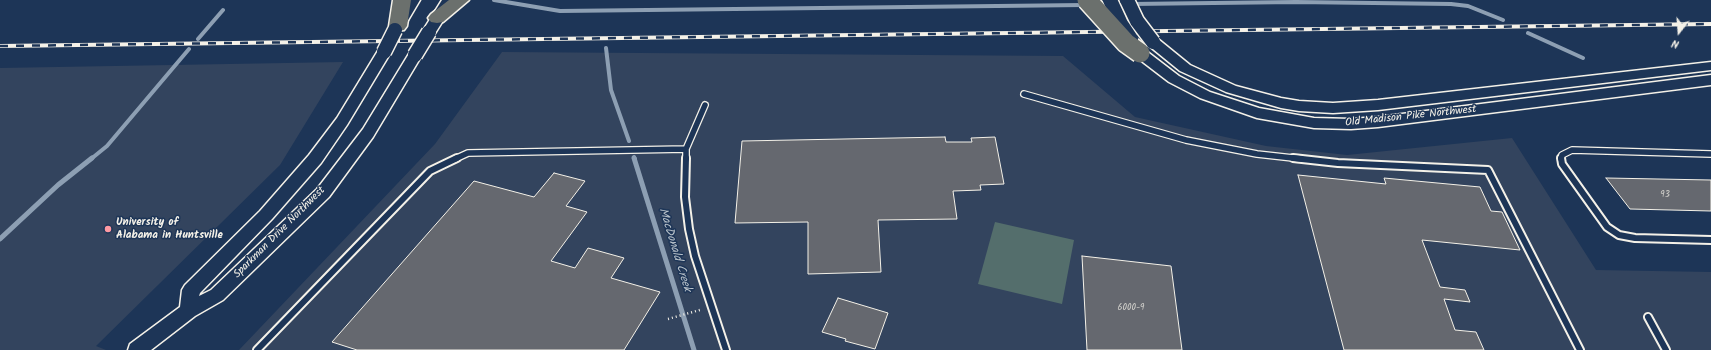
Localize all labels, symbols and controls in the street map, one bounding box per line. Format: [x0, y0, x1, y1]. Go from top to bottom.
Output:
north arrow [1659, 12, 1699, 52]
text: N [1670, 34, 1681, 53]
street label: Old Madison Pike Northwest [1345, 104, 1477, 130]
street label: Sparkman Drive Northwest [231, 184, 329, 282]
house number: 93 [1660, 190, 1670, 200]
water label: MacDonald Creek [654, 206, 694, 294]
place label: University of Alabama in Huntsville [116, 216, 223, 242]
marker: University of Alabama in Huntsville [103, 224, 113, 234]
house number: 6000-9 [1117, 303, 1145, 313]

